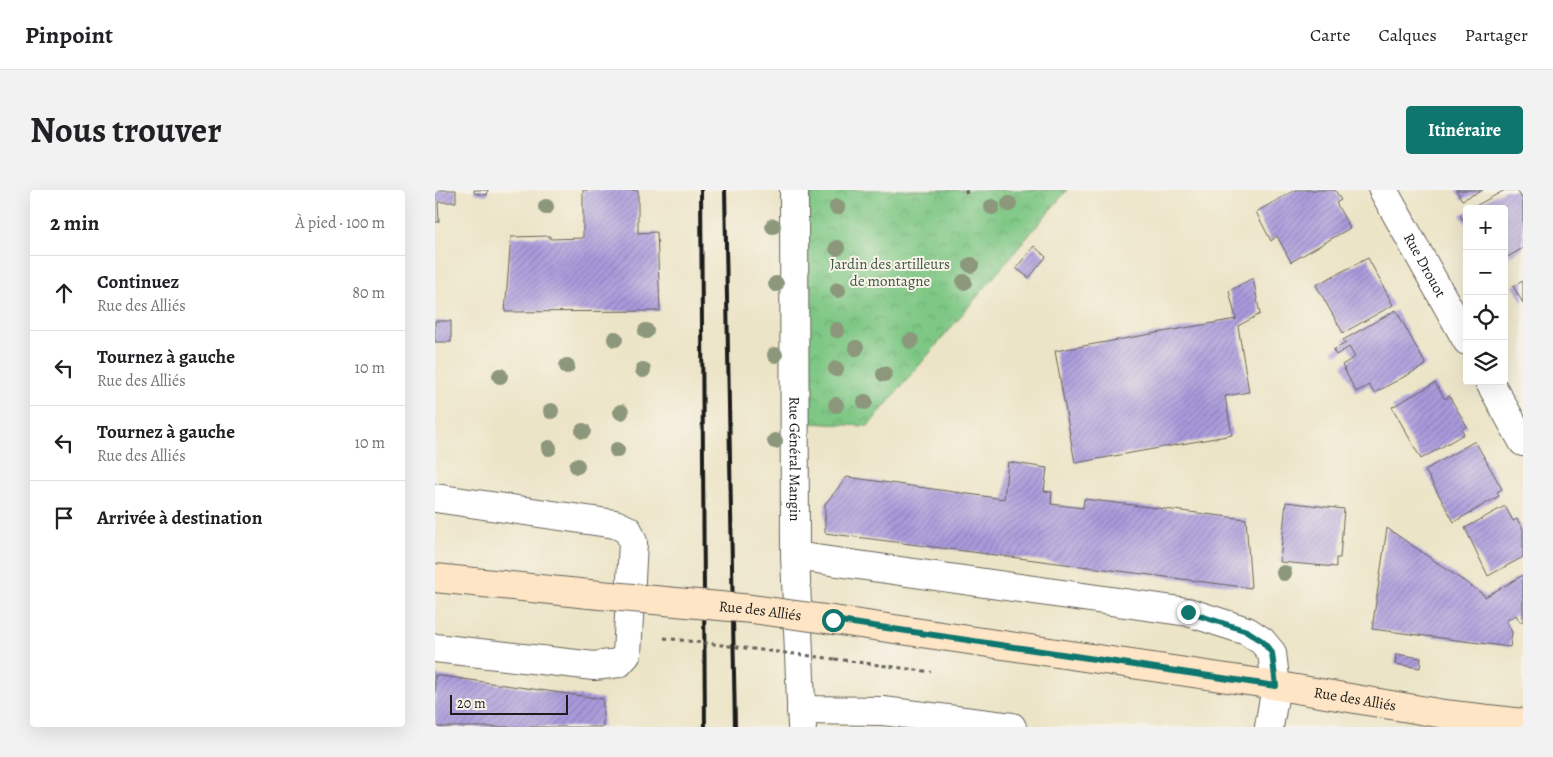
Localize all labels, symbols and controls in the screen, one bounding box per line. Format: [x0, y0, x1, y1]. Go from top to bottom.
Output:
text: Pinpoint [25, 19, 113, 51]
text: Carte [1310, 23, 1350, 47]
text: Calques [1378, 23, 1437, 47]
text: Partager [1465, 23, 1528, 47]
text: Nous trouver [30, 106, 222, 154]
button: Itinéraire [1406, 106, 1523, 154]
map controls [1463, 205, 1508, 385]
button: + [1463, 205, 1508, 250]
text: 2 min [50, 209, 99, 237]
text: À pied · 100 m [295, 212, 385, 234]
street label: Rue Drouot [1399, 229, 1451, 301]
button: − [1463, 250, 1508, 295]
park label: Jardin des artilleurs de montagne [830, 254, 950, 291]
text: Continuez [97, 269, 179, 295]
icon: ahead [50, 279, 78, 307]
text: 80 m [352, 282, 385, 304]
text: Rue des Alliés [97, 295, 186, 317]
button: locate [1463, 295, 1508, 340]
button: layers [1463, 340, 1508, 385]
text: Tournez à gauche [97, 344, 235, 370]
icon: left [50, 354, 78, 382]
text: 10 m [355, 357, 385, 379]
text: Rue des Alliés [97, 370, 186, 392]
street label: Rue Général Mangin [785, 396, 805, 522]
text: Tournez à gauche [97, 419, 235, 445]
icon: left [50, 429, 78, 457]
text: 10 m [355, 432, 385, 454]
text: Rue des Alliés [97, 445, 186, 467]
icon: arrive [50, 504, 78, 532]
text: Arrivée à destination [97, 505, 262, 531]
street label: Rue des Alliés [718, 596, 803, 626]
route end [1177, 601, 1200, 624]
route start [822, 609, 845, 632]
street label: Rue des Alliés [1312, 682, 1398, 716]
scale bar [450, 692, 567, 715]
text: 20 m [457, 694, 486, 713]

